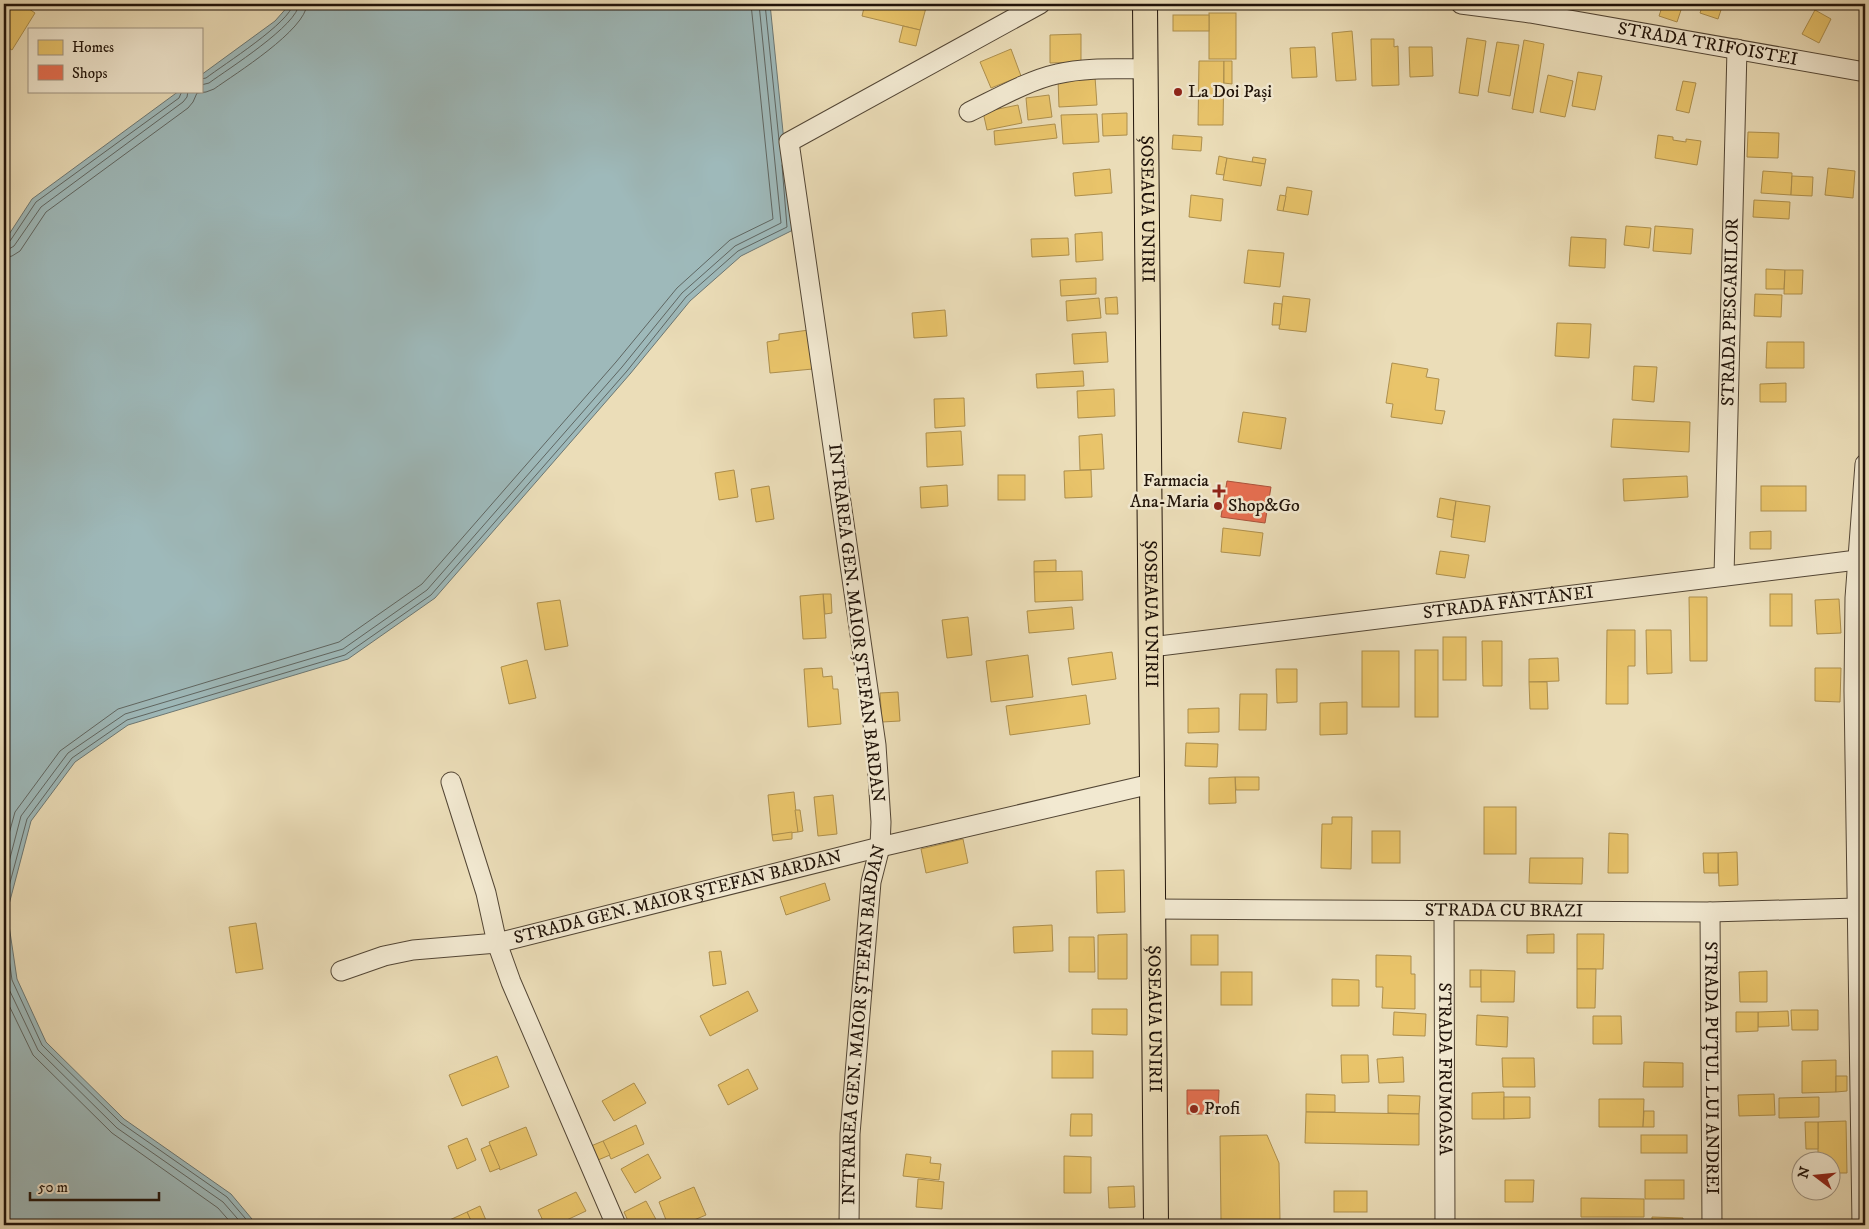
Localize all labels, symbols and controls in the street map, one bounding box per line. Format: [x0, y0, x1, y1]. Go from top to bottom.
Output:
street label: STRADA TRIFOISTEI [1616, 18, 1799, 71]
legend [28, 28, 202, 92]
text: Homes [72, 38, 114, 57]
text: Shops [72, 64, 108, 83]
place label: La Doi Pași [1188, 81, 1272, 103]
marker: La Doi Pași [1172, 86, 1184, 98]
street label: ȘOSEAUA UNIRII [1135, 135, 1159, 283]
street label: STRADA PESCARILOR [1717, 218, 1744, 406]
street label: INTRAREA GEN. MAIOR ȘTEFAN BARDAN [823, 442, 889, 804]
place label: Farmacia Ana-Maria [1130, 470, 1209, 513]
marker: Farmacia Ana-Maria [1213, 485, 1225, 497]
place label: Shop&Go [1228, 495, 1300, 517]
marker: Shop&Go [1212, 500, 1224, 512]
street label: ȘOSEAUA UNIRII [1139, 540, 1162, 688]
street label: STRADA FÂNTÂNEI [1422, 582, 1595, 624]
street label: INTRAREA GEN. MAIOR ȘTEFAN BARDAN [838, 842, 891, 1205]
street label: STRADA GEN. MAIOR ȘTEFAN BARDAN [512, 846, 844, 949]
street label: STRADA CU BRAZI [1425, 899, 1583, 922]
street label: STRADA PUȚUL LUI ANDREI [1699, 941, 1723, 1195]
street label: ȘOSEAUA UNIRII [1142, 945, 1166, 1093]
street label: STRADA FRUMOASA [1433, 982, 1456, 1156]
place label: Profi [1204, 1098, 1240, 1120]
marker: Profi [1188, 1103, 1200, 1115]
north arrow [1792, 1152, 1842, 1202]
text: N [1794, 1164, 1815, 1181]
scale bar [30, 1169, 159, 1201]
text: 50 m [38, 1178, 68, 1197]

